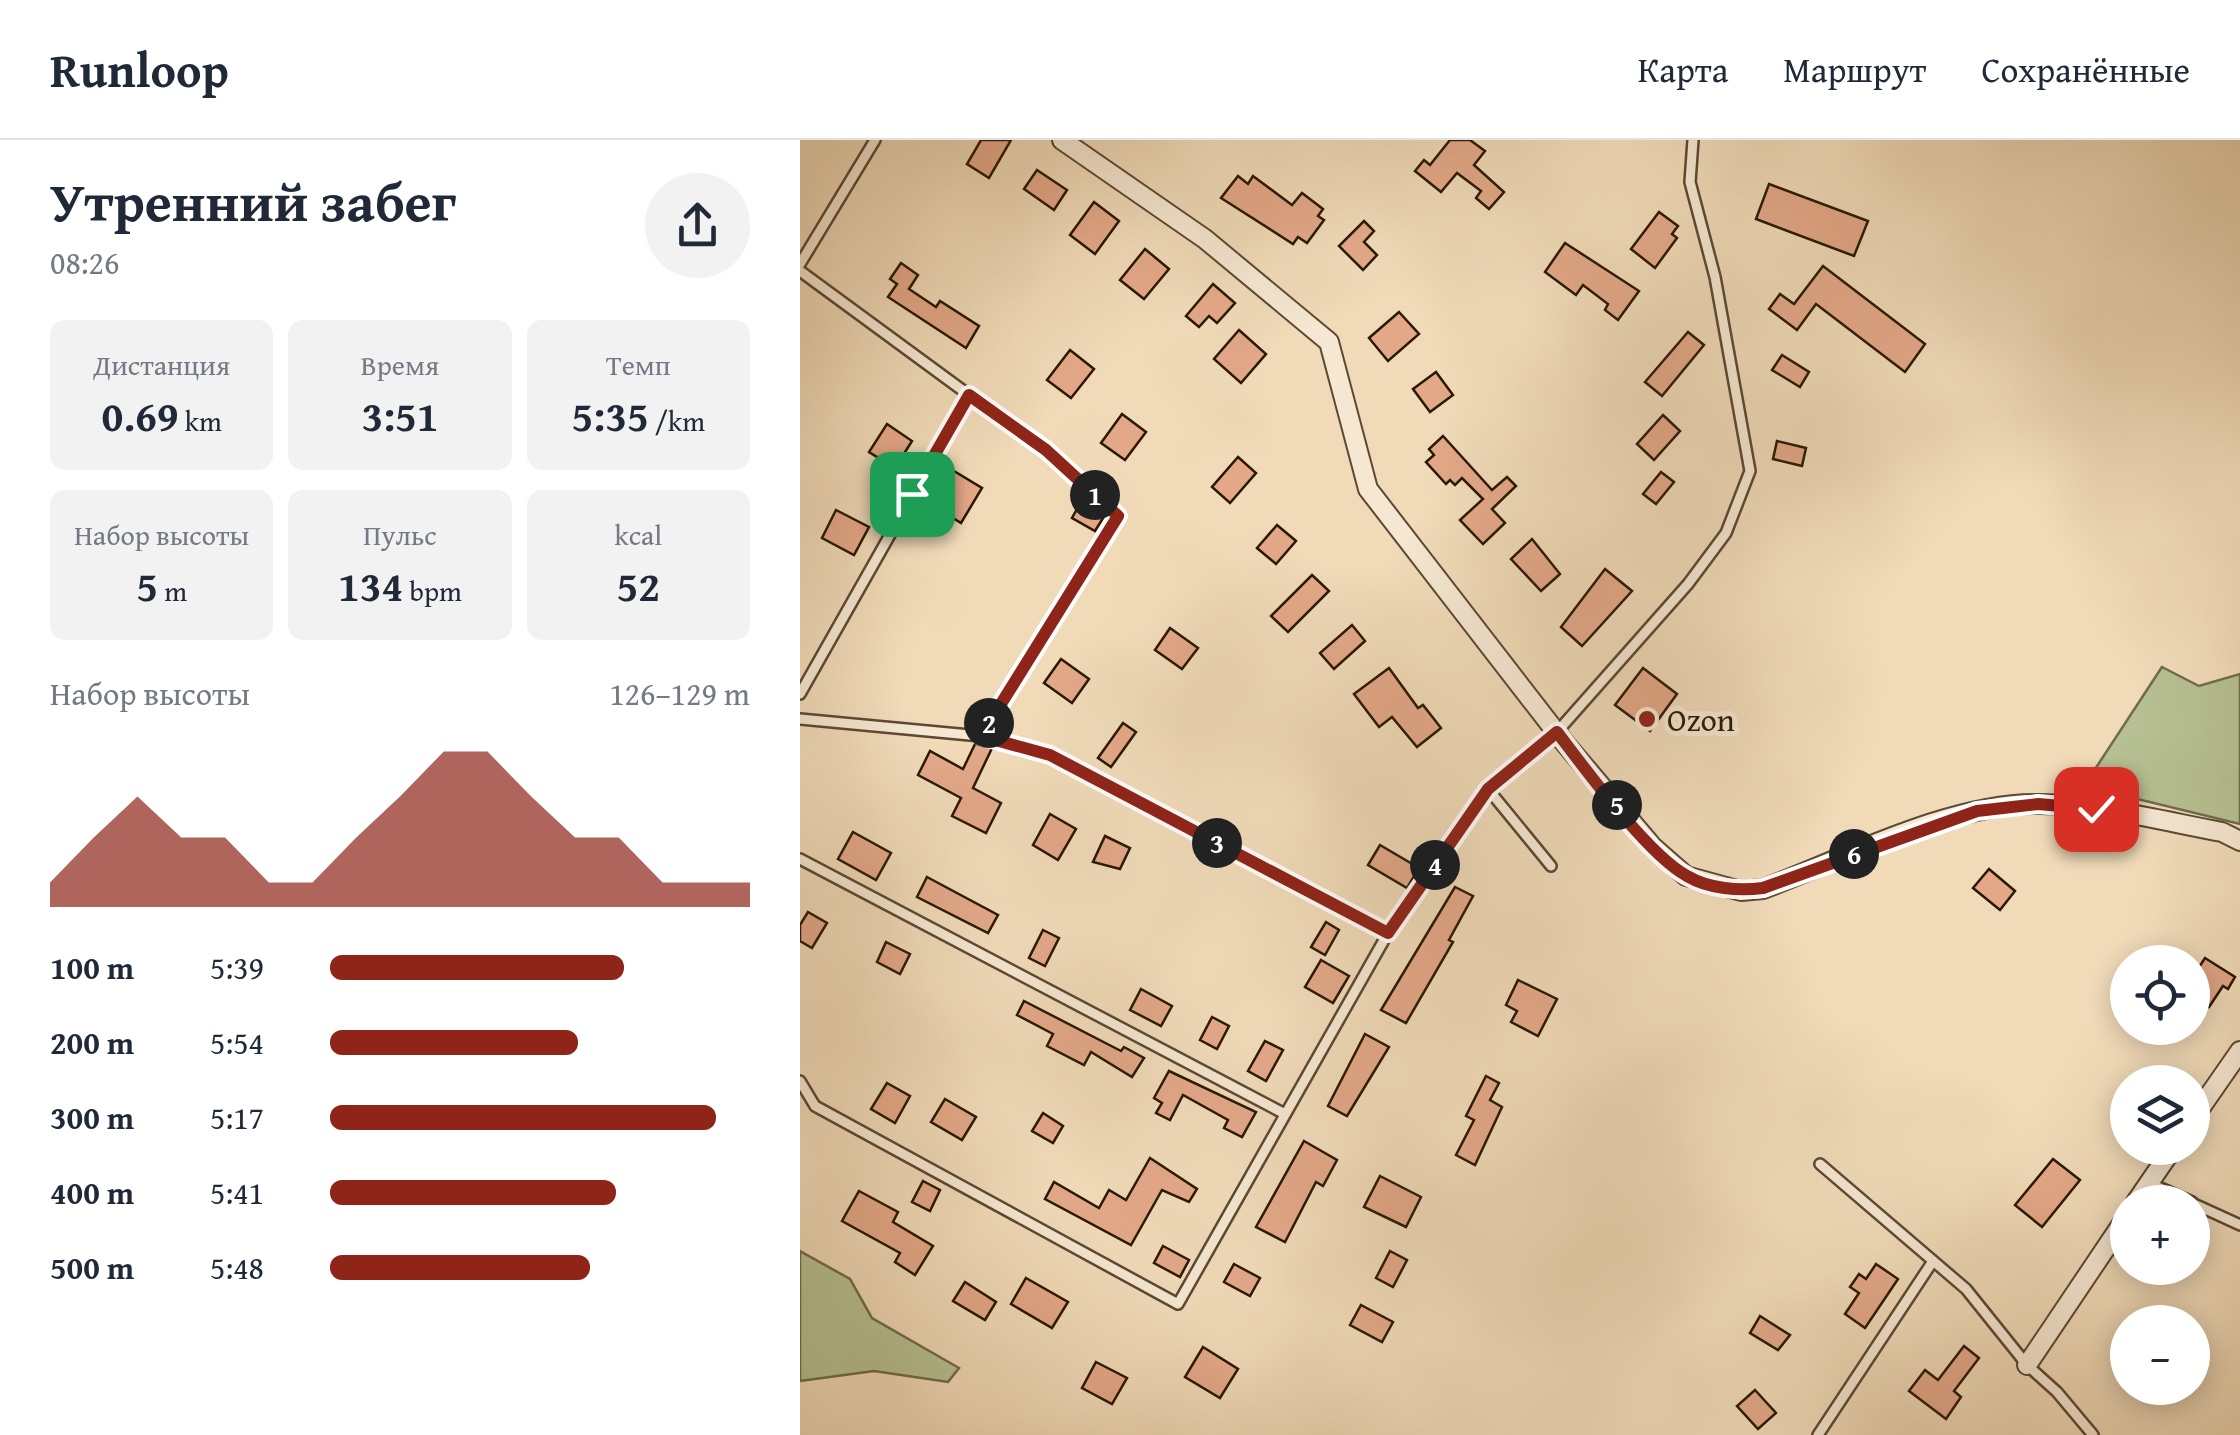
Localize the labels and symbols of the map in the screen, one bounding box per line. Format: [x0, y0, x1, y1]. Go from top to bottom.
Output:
pin [870, 452, 955, 537]
pin: 1 [1070, 470, 1120, 520]
place label: Ozon [1667, 696, 1735, 743]
pin: 2 [964, 698, 1014, 748]
marker: Ozon [1636, 708, 1658, 730]
pin [2054, 767, 2139, 852]
pin: 5 [1592, 780, 1642, 830]
pin: 3 [1192, 818, 1242, 868]
pin: 6 [1829, 829, 1879, 879]
pin: 4 [1410, 840, 1460, 890]

